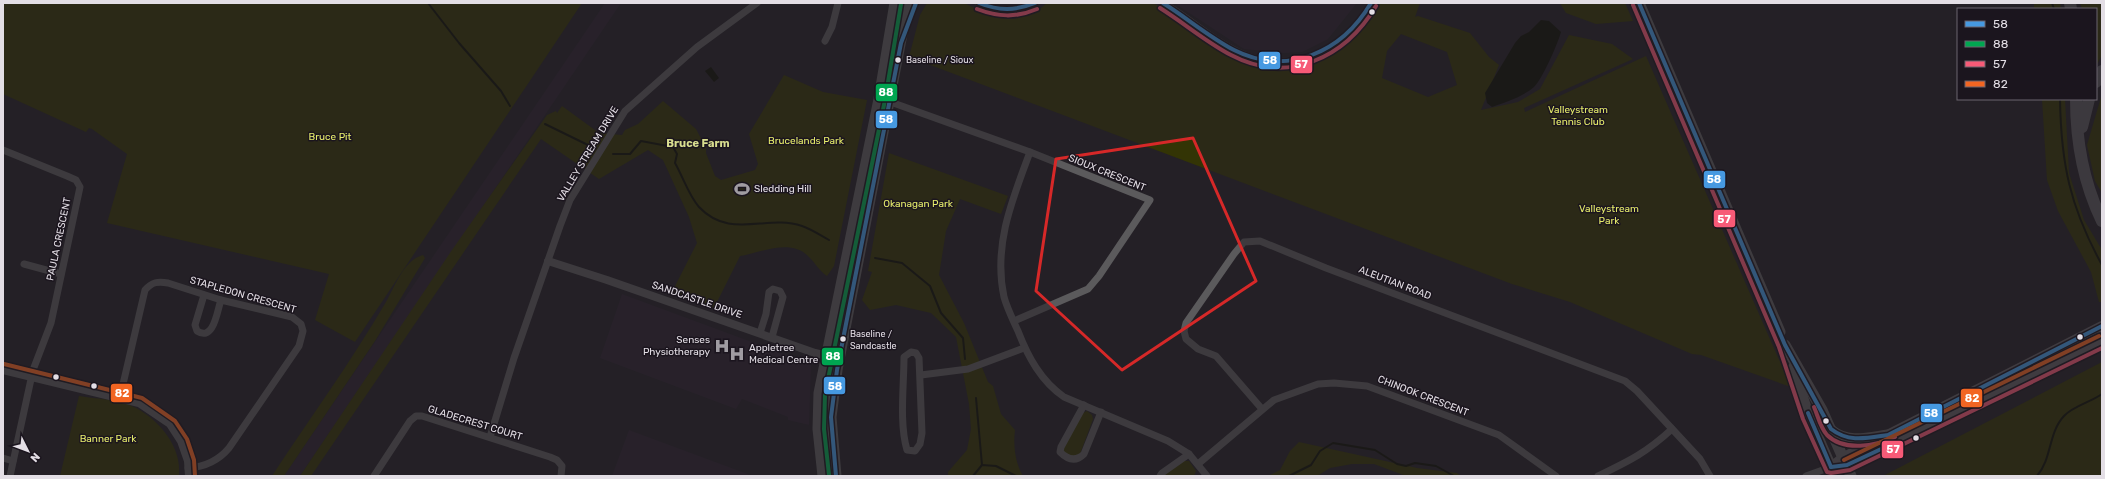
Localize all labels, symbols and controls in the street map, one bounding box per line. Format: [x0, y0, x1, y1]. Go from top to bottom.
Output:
unlabelled marker [1367, 7, 1377, 17]
legend [1957, 8, 2097, 100]
text: 58 [1993, 17, 2008, 31]
text: 88 [1993, 37, 2008, 51]
line badge: 58 [1258, 51, 1281, 70]
text: 58 [1263, 54, 1277, 67]
marker: Baseline / Sioux [893, 55, 903, 65]
place label: Baseline / Sioux [906, 55, 974, 65]
line badge: 57 [1290, 55, 1313, 74]
text: 57 [1993, 57, 2006, 71]
text: 57 [1294, 58, 1308, 71]
text: 82 [1993, 77, 2008, 91]
line badge: 88 [875, 83, 898, 102]
text: 88 [879, 86, 893, 99]
street label: VALLEY STREAM DRIVE [555, 104, 621, 204]
park label: Valleystream Tennis Club [1548, 104, 1608, 128]
line badge: 58 [875, 110, 898, 129]
text: 58 [879, 113, 893, 126]
park label: Bruce Pit [309, 131, 351, 143]
park label: Brucelands Park [768, 135, 845, 147]
district label: Bruce Farm [666, 137, 730, 150]
street label: SIOUX CRESCENT [1067, 152, 1148, 194]
line badge: 58 [1703, 170, 1726, 189]
text: 58 [1707, 173, 1721, 186]
sports icon: Sledding Hill [733, 180, 751, 198]
place label: Sledding Hill [754, 183, 811, 195]
street label: PAULA CRESCENT [44, 196, 74, 282]
park label: Okanagan Park [883, 198, 954, 210]
park label: Valleystream Park [1579, 203, 1639, 227]
line badge: 57 [1713, 209, 1736, 228]
text: 57 [1717, 213, 1731, 226]
street label: ALEUTIAN ROAD [1357, 264, 1433, 302]
street label: STAPLEDON CRESCENT [188, 274, 298, 316]
street label: SANDCASTLE DRIVE [650, 279, 744, 321]
place label: Baseline / Sandcastle [850, 329, 897, 351]
unlabelled marker [2075, 332, 2085, 342]
place label: Senses Physiotherapy [643, 334, 710, 358]
marker: Baseline / Sandcastle [838, 334, 848, 344]
hospital icon: Senses Physiotherapy [713, 337, 731, 355]
place label: Appletree Medical Centre [749, 342, 819, 366]
hospital icon: Appletree Medical Centre [728, 345, 746, 363]
line badge: 88 [821, 347, 844, 366]
text: 88 [826, 350, 840, 363]
unlabelled marker [51, 372, 61, 382]
street label: CHINOOK CRESCENT [1376, 373, 1470, 419]
line badge: 58 [823, 376, 846, 395]
text: 58 [828, 380, 842, 393]
unlabelled marker [89, 381, 99, 391]
line badge: 82 [110, 383, 133, 403]
text: 82 [115, 387, 129, 400]
line badge: 82 [1960, 388, 1983, 408]
text: 82 [1965, 392, 1979, 405]
street label: GLADECREST COURT [426, 403, 524, 443]
line badge: 58 [1920, 403, 1943, 423]
text: 58 [1924, 407, 1938, 420]
unlabelled marker [1821, 416, 1831, 426]
north arrow [8, 431, 48, 471]
park label: Banner Park [80, 433, 137, 445]
unlabelled marker [1911, 433, 1921, 443]
line badge: 57 [1881, 440, 1904, 459]
text: 57 [1886, 443, 1900, 456]
text: N [28, 450, 43, 465]

